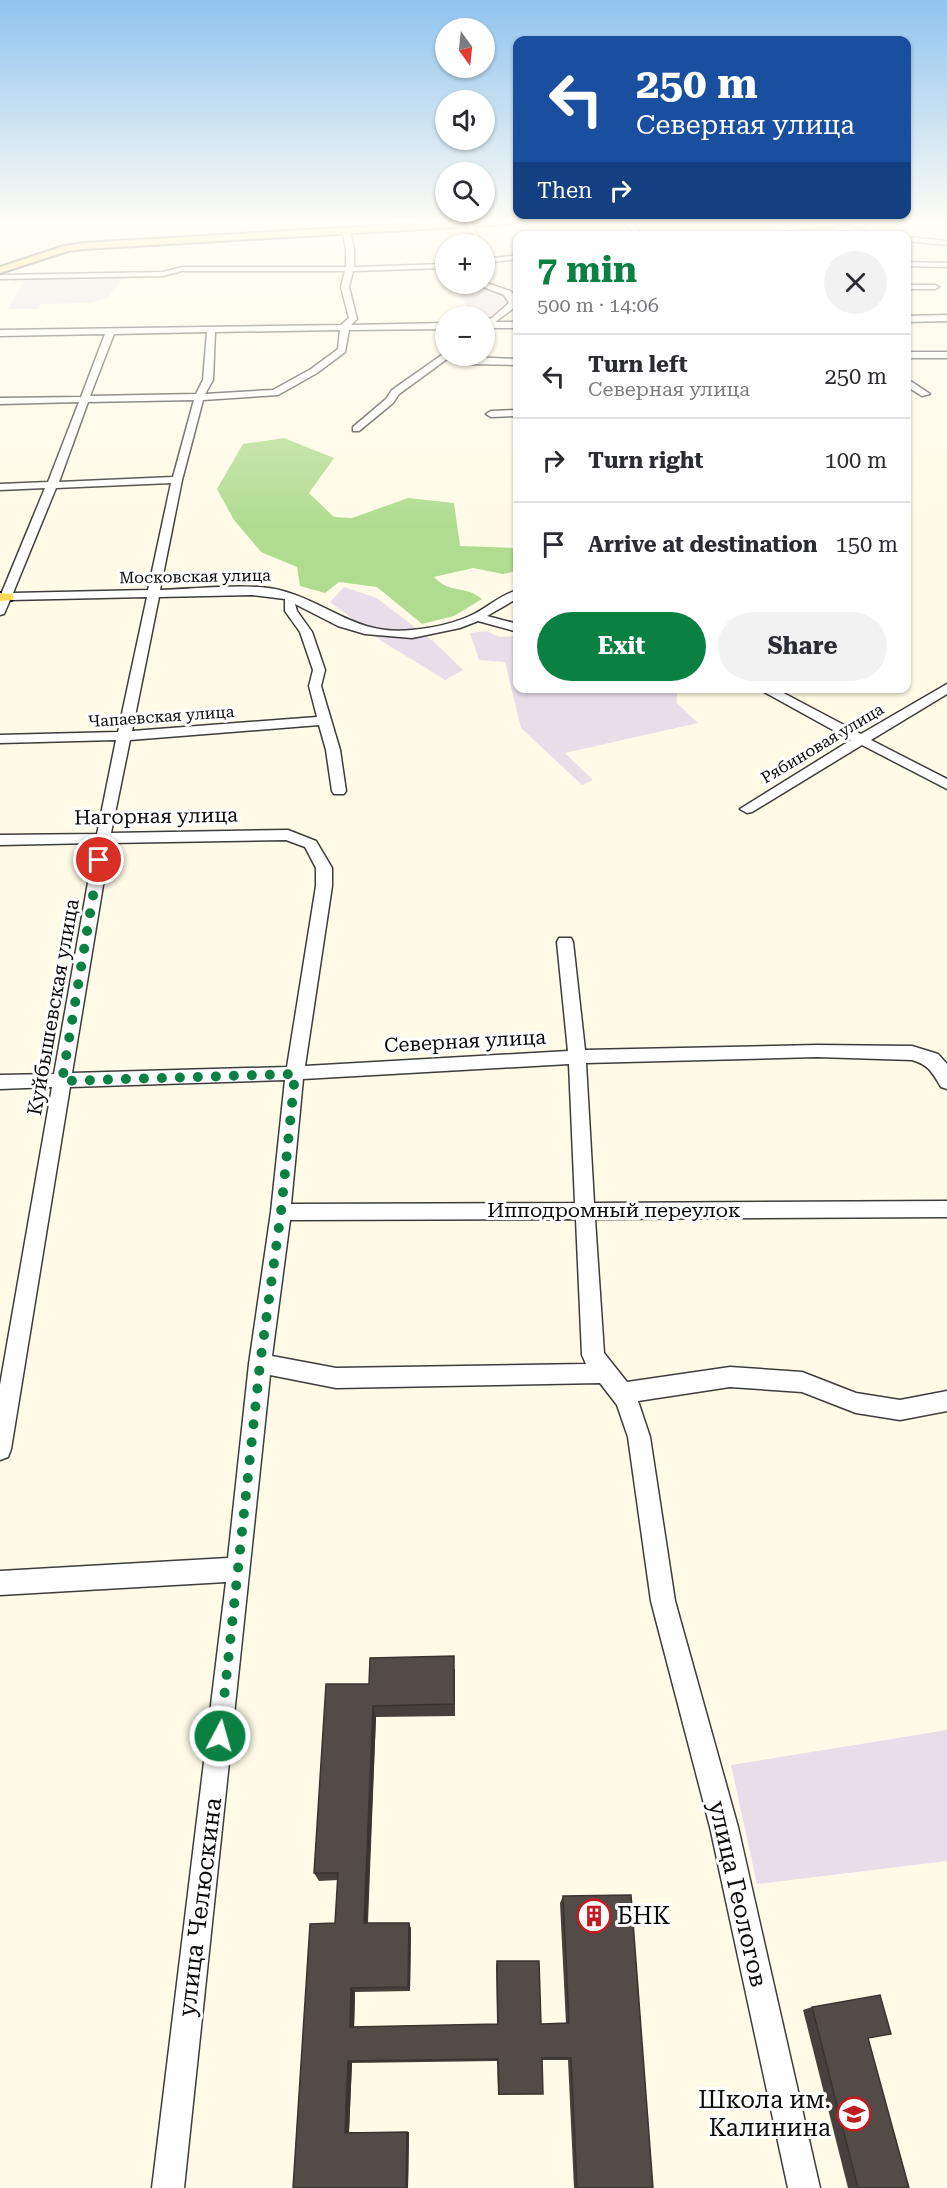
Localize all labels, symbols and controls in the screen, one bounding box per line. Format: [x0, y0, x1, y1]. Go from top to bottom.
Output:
north arrow [435, 18, 495, 78]
map controls [435, 18, 495, 366]
text: 250 m [636, 59, 758, 108]
icon: left [537, 60, 615, 138]
button: sound [435, 90, 495, 150]
text: Северная улица [636, 109, 855, 141]
button: search [435, 162, 495, 222]
icon: right [604, 174, 637, 207]
text: Then [537, 178, 592, 203]
button: + [435, 234, 495, 294]
text: 7 min [537, 249, 637, 291]
button: close [824, 251, 887, 314]
text: 500 m · 14:06 [537, 293, 659, 317]
button: − [435, 306, 495, 366]
text: Turn left [588, 352, 688, 377]
icon: left [537, 360, 570, 393]
text: 250 m [824, 364, 887, 389]
text: Северная улица [588, 377, 750, 401]
icon: right [537, 444, 570, 477]
text: Turn right [588, 448, 703, 473]
text: 100 m [824, 448, 887, 473]
icon: arrive [537, 528, 570, 561]
text: Arrive at destination [588, 532, 817, 557]
text: 150 m [835, 532, 898, 557]
street label: Московская улица [119, 566, 271, 587]
button: Exit [537, 612, 706, 681]
button: Share [718, 612, 887, 681]
street label: Рябиновая улица [757, 699, 887, 788]
street label: Чапаевская улица [87, 702, 235, 731]
street label: Нагорная улица [74, 803, 238, 829]
pin [73, 834, 124, 885]
icon: arrive [82, 843, 115, 876]
street label: Куйбышевская улица [22, 897, 84, 1117]
street label: Северная улица [383, 1025, 547, 1057]
street label: Ипподромный переулок [487, 1198, 741, 1222]
position arrow [188, 1704, 252, 1768]
street label: улица Челюскина [173, 1796, 227, 2018]
street label: улица Геологов [703, 1798, 773, 1990]
building icon: БНК [576, 1898, 612, 1934]
place label: БНК [617, 1902, 670, 1930]
place label: Школа им. Калинина [698, 2086, 831, 2142]
school or university icon: Школа им. Калинина [836, 2096, 872, 2132]

